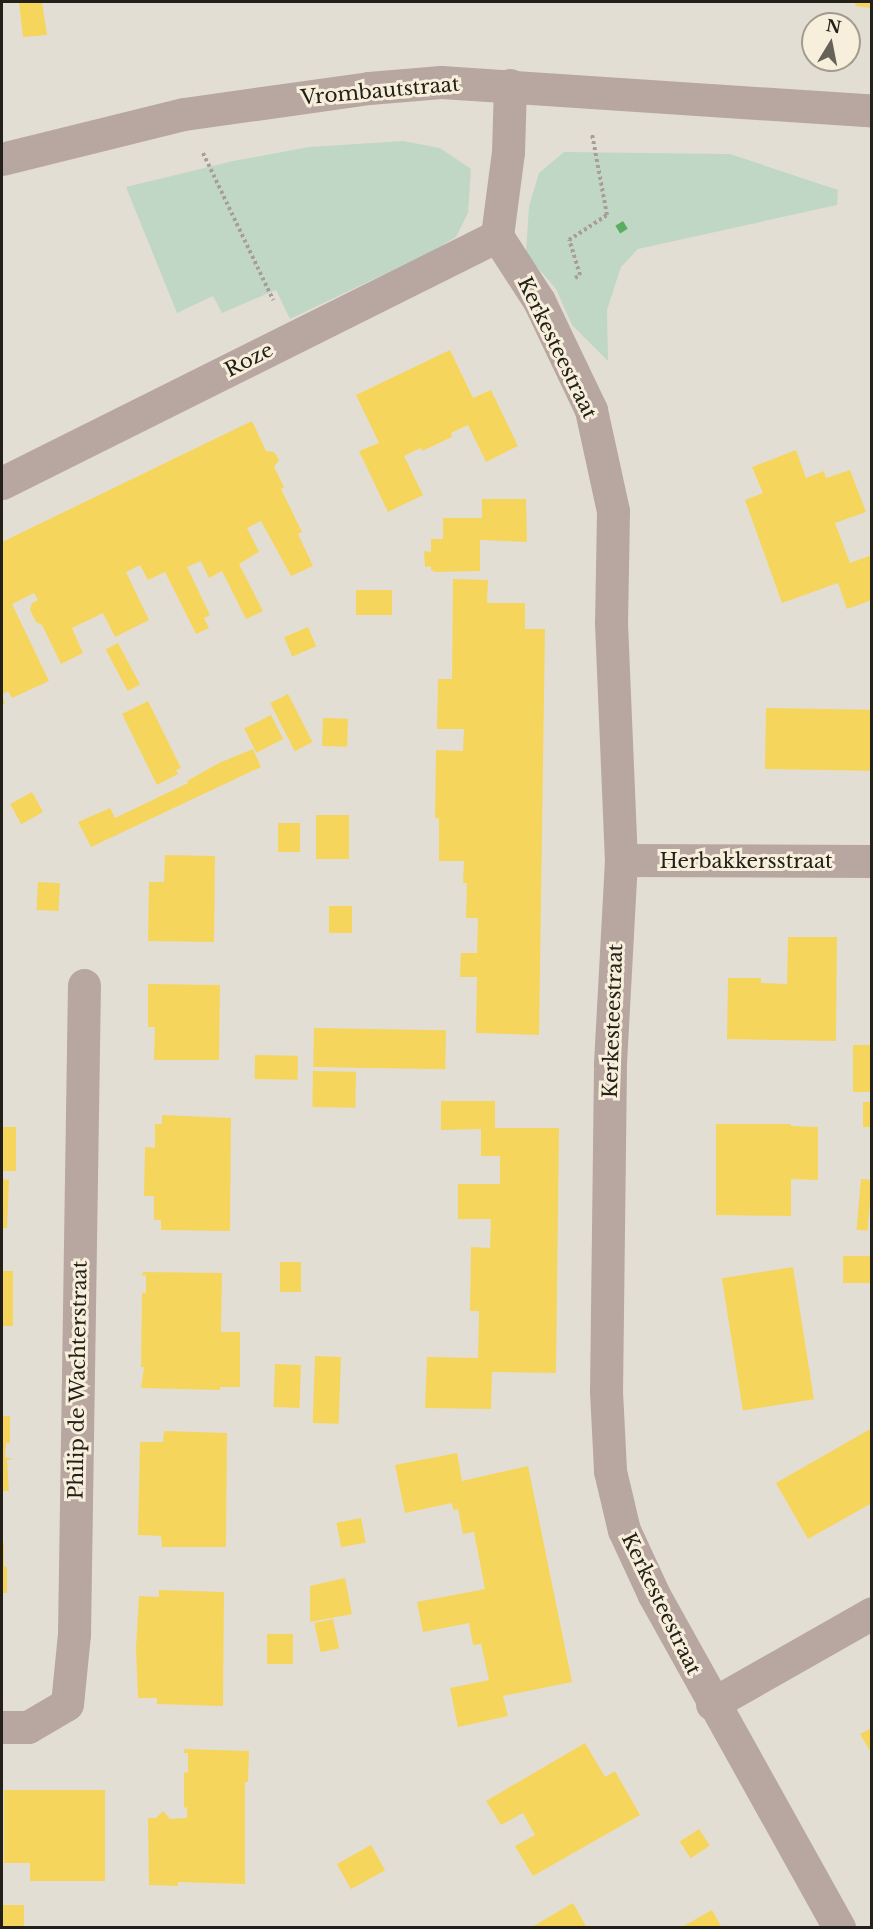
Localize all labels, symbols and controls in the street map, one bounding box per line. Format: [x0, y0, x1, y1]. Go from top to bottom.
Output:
north arrow [801, 12, 861, 72]
text: N [825, 15, 843, 37]
street label: Vrombautstraat [300, 72, 460, 110]
street label: Kerkesteestraat [512, 273, 602, 423]
street label: Roze [221, 338, 277, 382]
street label: Herbakkersstraat [659, 849, 833, 873]
street label: Kerkesteestraat [598, 943, 628, 1099]
street label: Philip de Wachterstraat [64, 1260, 92, 1500]
street label: Kerkesteestraat [616, 1529, 706, 1679]

